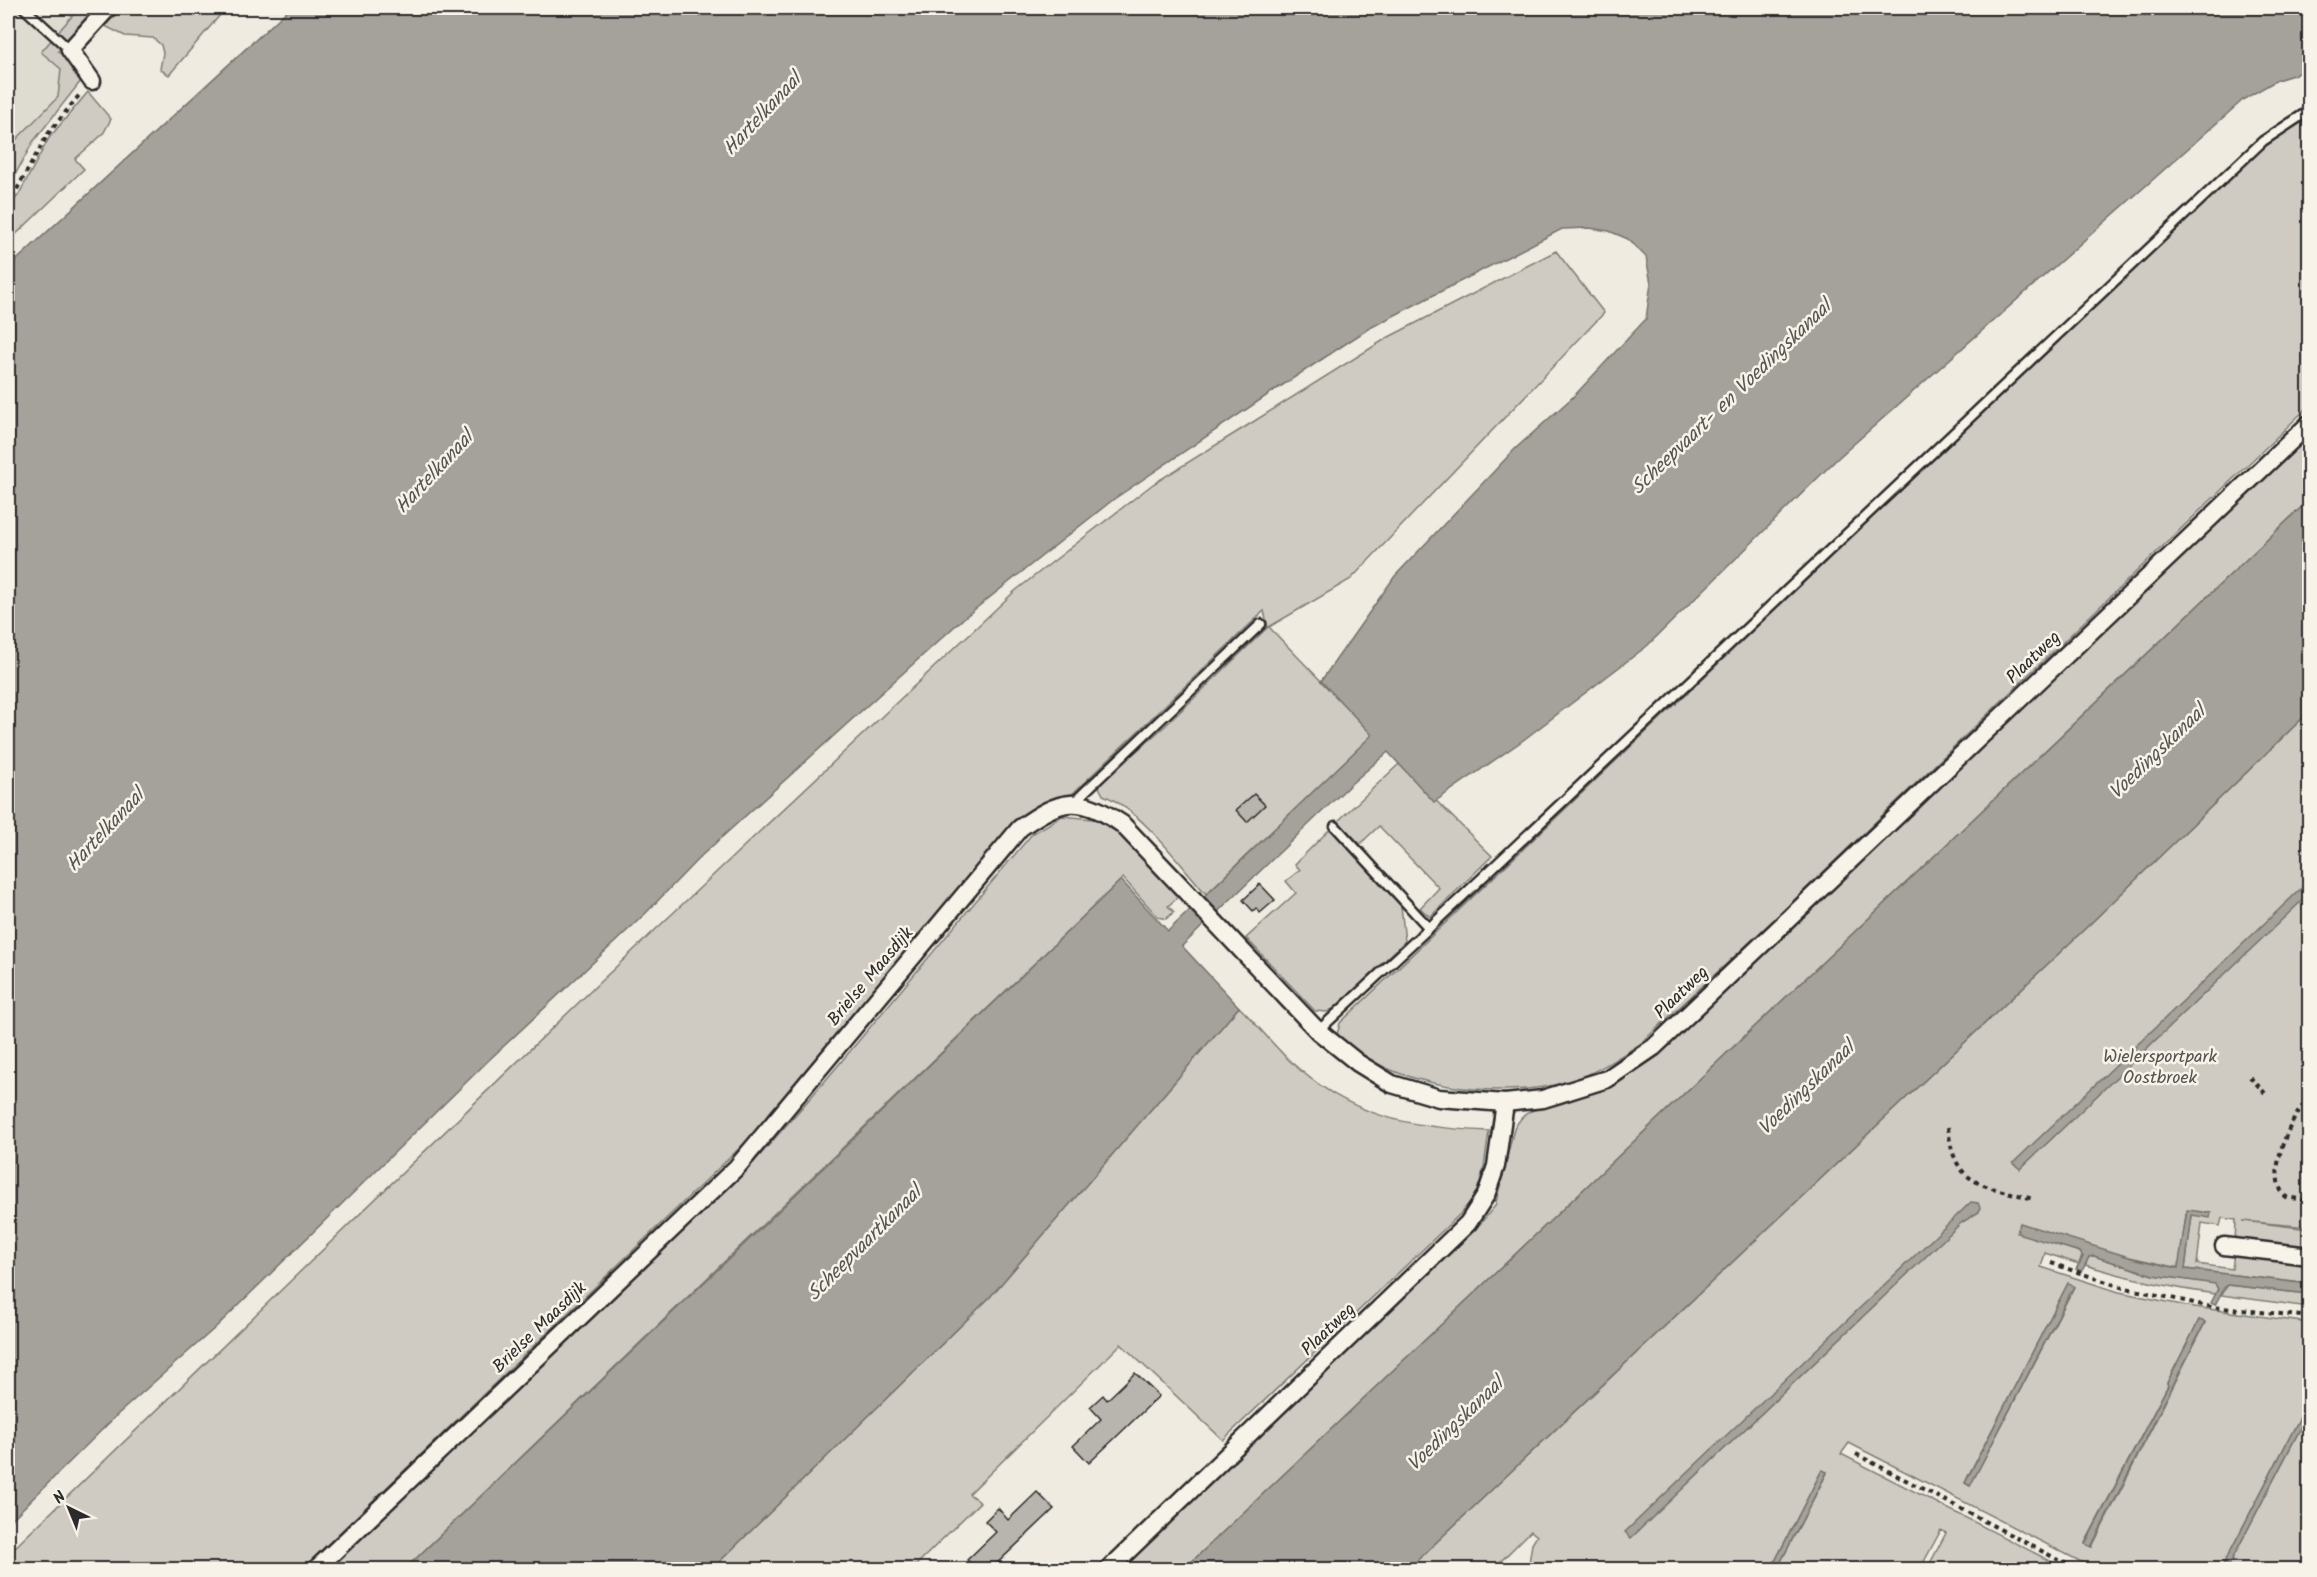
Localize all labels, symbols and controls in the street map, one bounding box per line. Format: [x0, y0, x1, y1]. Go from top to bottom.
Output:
water label: Hartelkanaal [716, 63, 813, 164]
water label: Scheepvaart- en Voedingskanaal [1624, 290, 1843, 503]
water label: Hartelkanaal [388, 421, 485, 522]
street label: Plaatweg [2000, 624, 2068, 692]
water label: Voedingskanaal [2102, 695, 2217, 808]
water label: Hartelkanaal [59, 779, 156, 880]
street label: Brielse Maasdijk [821, 920, 922, 1033]
street label: Plaatweg [1648, 959, 1716, 1027]
water label: Voedingskanaal [1751, 1031, 1866, 1144]
park label: Wielersportpark Oostbroek [2103, 1043, 2217, 1093]
water label: Scheepvaartkanaal [800, 1176, 933, 1309]
street label: Brielse Maasdijk [486, 1275, 594, 1381]
street label: Plaatweg [1295, 1296, 1363, 1364]
water label: Voedingskanaal [1400, 1367, 1515, 1480]
north arrow [39, 1478, 99, 1538]
text: N [48, 1486, 72, 1511]

